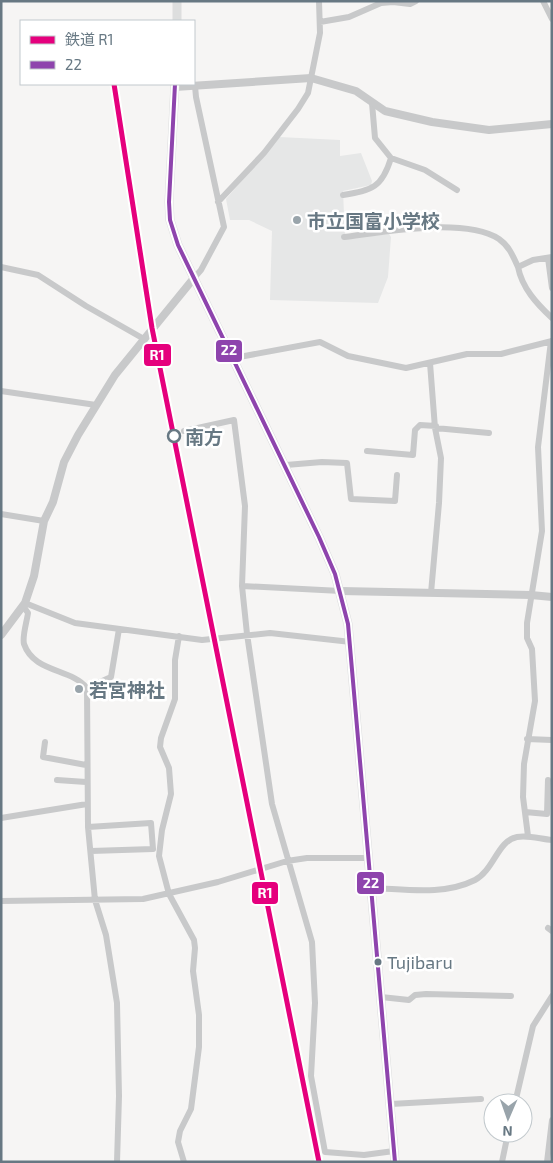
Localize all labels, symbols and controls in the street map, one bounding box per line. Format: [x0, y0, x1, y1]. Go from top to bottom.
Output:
legend [20, 20, 195, 85]
text: 鉄道 R1 [65, 30, 114, 48]
text: 22 [65, 55, 82, 73]
place label: 市立国富小学校 [307, 209, 440, 232]
marker: 市立国富小学校 [291, 214, 303, 226]
line badge: 22 [215, 339, 243, 363]
text: 22 [221, 341, 237, 358]
line badge: R1 [143, 343, 172, 367]
text: R1 [149, 346, 165, 363]
place label: 南方 [185, 425, 223, 448]
marker: 南方 [167, 429, 181, 443]
place label: 若宮神社 [89, 678, 165, 701]
marker: 若宮神社 [73, 683, 85, 695]
line badge: 22 [356, 871, 385, 895]
text: 22 [363, 874, 379, 891]
line badge: R1 [251, 881, 279, 905]
text: R1 [257, 884, 273, 901]
place label: Tujibaru [387, 951, 453, 973]
marker: Tujibaru [373, 957, 383, 967]
north arrow [483, 1093, 533, 1143]
text: N [502, 1123, 513, 1140]

